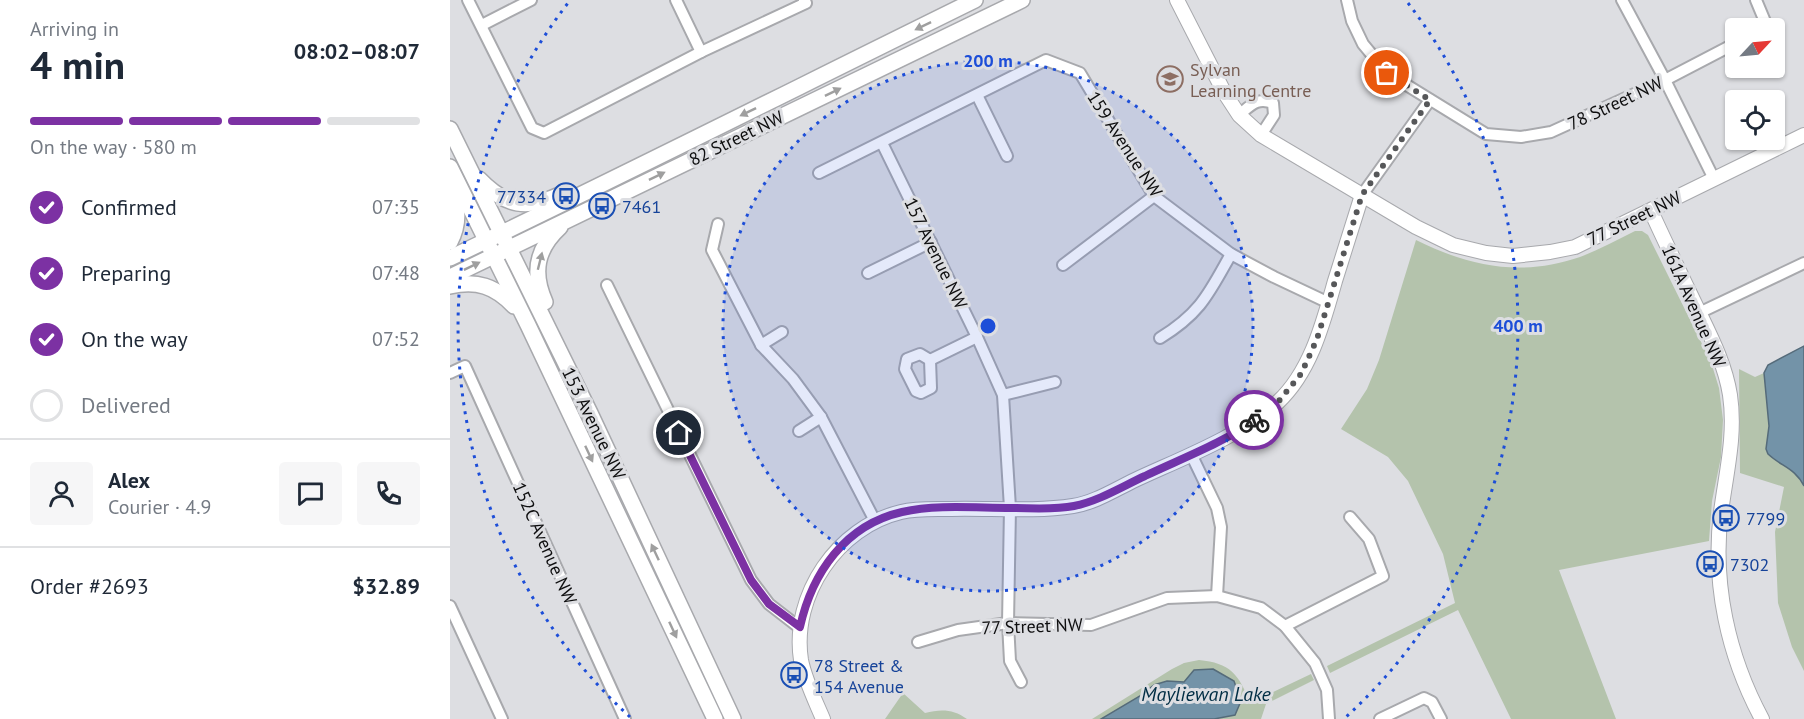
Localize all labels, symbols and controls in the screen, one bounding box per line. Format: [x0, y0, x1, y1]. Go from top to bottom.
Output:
text: Arriving in [30, 16, 119, 42]
north arrow [1725, 18, 1785, 78]
map controls [1725, 18, 1785, 150]
one-way arrow [914, 21, 931, 30]
text: 08:02–08:07 [294, 37, 420, 65]
text: 4 min [30, 39, 125, 90]
pin [1361, 47, 1412, 98]
text: 200 m [963, 49, 1013, 72]
icon: bag [1370, 56, 1403, 89]
place label: Sylvan Learning Centre [1190, 58, 1311, 102]
school or university icon: Sylvan Learning Centre [1155, 64, 1185, 94]
street label: 78 Street NW [1564, 71, 1666, 135]
one-way arrow [824, 87, 841, 96]
street label: 159 Avenue NW [1082, 87, 1168, 201]
button: locate [1725, 90, 1785, 150]
street label: 82 Street NW [685, 105, 787, 171]
one-way arrow [739, 107, 756, 116]
text: On the way · 580 m [30, 134, 197, 160]
one-way arrow [649, 172, 666, 181]
bus stop icon: 77334 [551, 181, 581, 211]
place label: 77334 [497, 185, 546, 208]
street label: 77 Street NW [1583, 185, 1685, 251]
icon: check [30, 191, 63, 224]
bus stop icon: 7461 [587, 191, 617, 221]
text: Confirmed [81, 193, 177, 221]
text: 07:35 [372, 194, 420, 220]
street label: 157 Avenue NW [899, 194, 973, 312]
place label: 7461 [622, 195, 661, 218]
street label: 161A Avenue NW [1657, 241, 1731, 371]
one-way arrow [535, 252, 545, 270]
icon: check [30, 257, 63, 290]
text: Preparing [81, 259, 171, 287]
text: 07:48 [372, 260, 420, 286]
one-way arrow [463, 262, 480, 271]
text: 400 m [1493, 314, 1543, 337]
centre of rings [978, 316, 998, 336]
icon: check [30, 323, 63, 356]
text: On the way [81, 325, 188, 353]
text: 07:52 [372, 326, 420, 352]
street label: 153 Avenue NW [557, 363, 631, 483]
courier [1224, 390, 1284, 450]
text: Delivered [81, 391, 171, 419]
icon: bike [1238, 404, 1271, 437]
pin [653, 407, 704, 458]
icon: home [662, 416, 695, 449]
one-way arrow [585, 445, 594, 462]
button: person [30, 462, 93, 525]
button: chat [279, 462, 342, 525]
button: phone [357, 462, 420, 525]
text: Alex [108, 466, 150, 494]
street label: 152C Avenue NW [508, 478, 582, 608]
text: Courier · 4.9 [108, 494, 211, 520]
bus stop icon: 7799 [1711, 503, 1741, 533]
place label: 7799 [1746, 507, 1785, 530]
one-way arrow [650, 543, 659, 560]
bus stop icon: 7302 [1695, 549, 1725, 579]
place label: 7302 [1730, 553, 1769, 576]
text: Order #2693 [30, 572, 149, 600]
text: $32.89 [352, 572, 420, 600]
street label: 77 Street NW [981, 613, 1083, 639]
one-way arrow [668, 621, 677, 638]
place label: 78 Street & 154 Avenue [814, 654, 904, 698]
bus stop icon: 78 Street & 154 Avenue [779, 660, 809, 690]
water label: Mayliewan Lake [1141, 681, 1271, 707]

